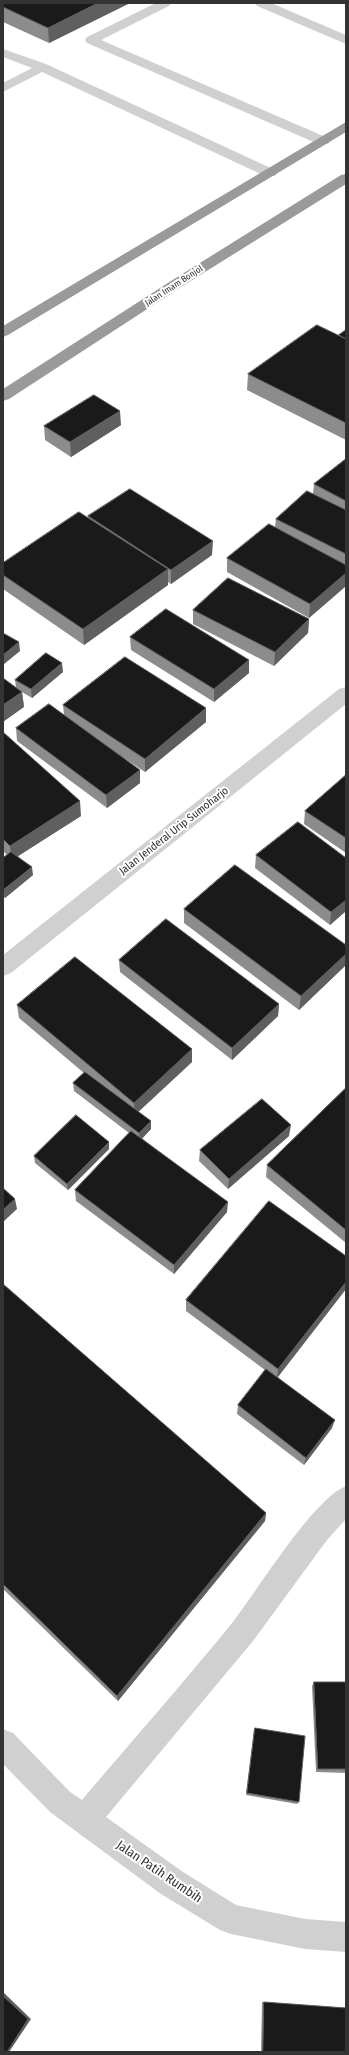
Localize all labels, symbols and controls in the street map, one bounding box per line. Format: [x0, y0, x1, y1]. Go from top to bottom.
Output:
street label: Jalan Imam Bonjol [143, 263, 205, 309]
street label: Jalan Jenderal Urip Sumoharjo [117, 784, 231, 878]
street label: Jalan Patih Rumbih [113, 1837, 205, 1907]

